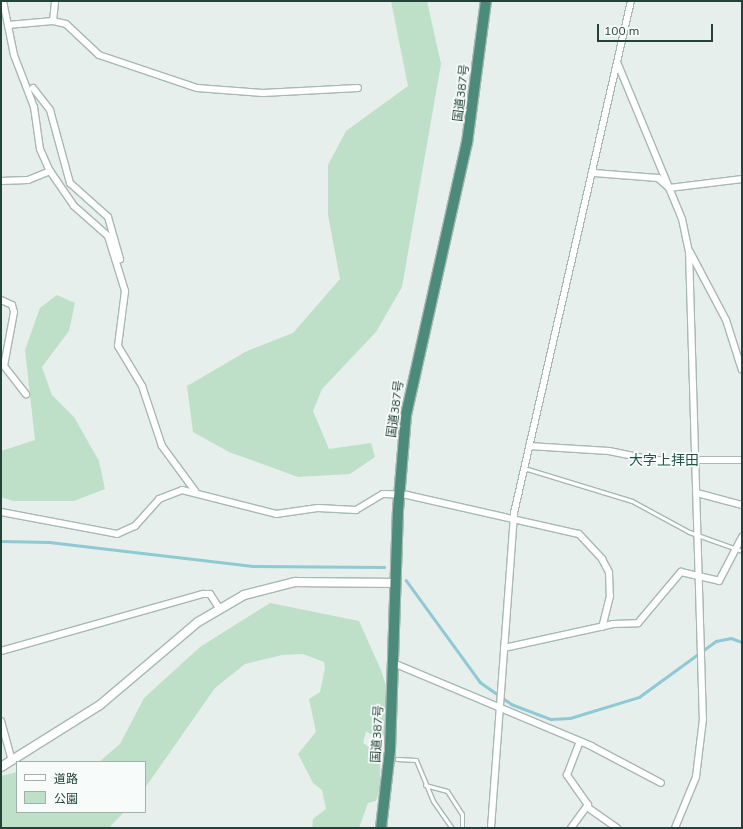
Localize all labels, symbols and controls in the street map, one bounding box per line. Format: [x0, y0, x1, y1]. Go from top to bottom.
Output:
scale bar [599, 16, 715, 42]
text: 100 m [604, 23, 639, 38]
street label: 国道387号 [450, 64, 472, 122]
street label: 国道387号 [384, 379, 406, 439]
district label: 大字上拝田 [629, 452, 699, 468]
street label: 国道387号 [368, 705, 386, 763]
legend [16, 761, 146, 813]
text: 道路 [54, 771, 78, 786]
text: 公園 [54, 791, 78, 806]

